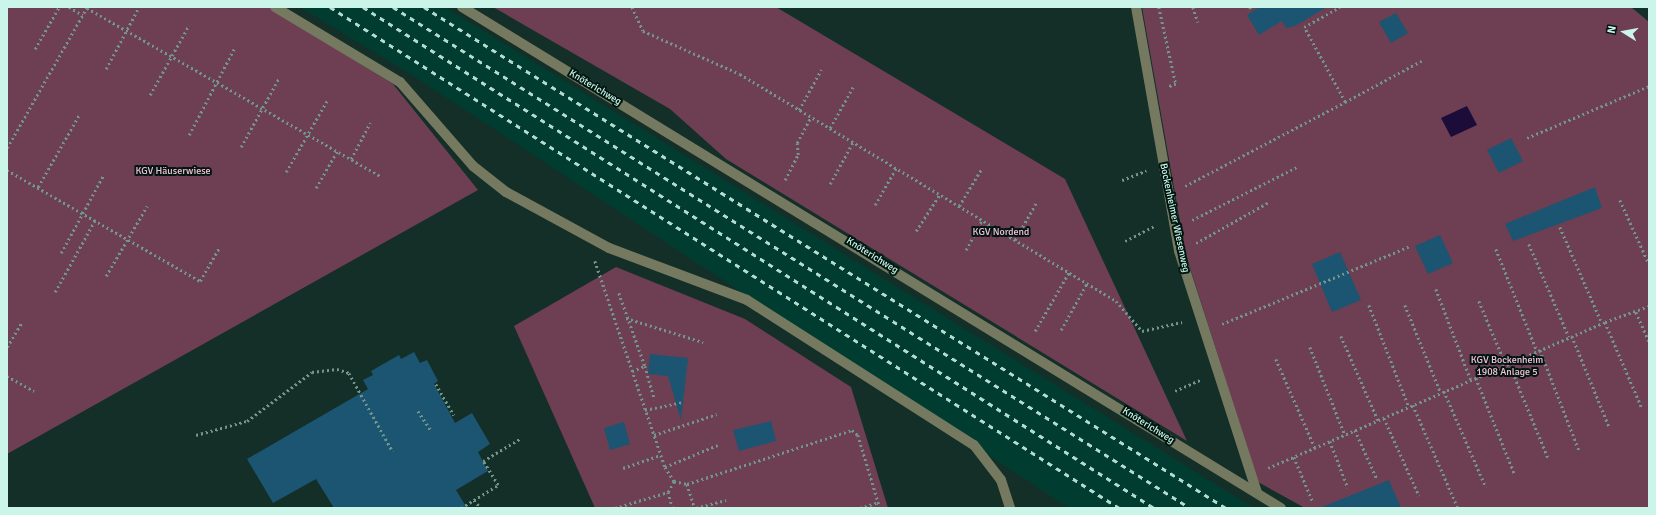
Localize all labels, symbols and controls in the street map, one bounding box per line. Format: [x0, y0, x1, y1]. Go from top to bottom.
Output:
north arrow [1604, 12, 1644, 52]
text: N [1605, 25, 1619, 35]
street label: Knöterichweg [567, 68, 623, 108]
street label: Bockenheimer Wiesenweg [1157, 162, 1191, 274]
park label: KGV Häuserwiese [135, 166, 211, 178]
park label: KGV Nordend [973, 227, 1029, 239]
street label: Knöterichweg [844, 235, 900, 277]
park label: KGV Bockenheim 1908 Anlage 5 [1471, 354, 1543, 378]
street label: Knöterichweg [1120, 405, 1176, 447]

